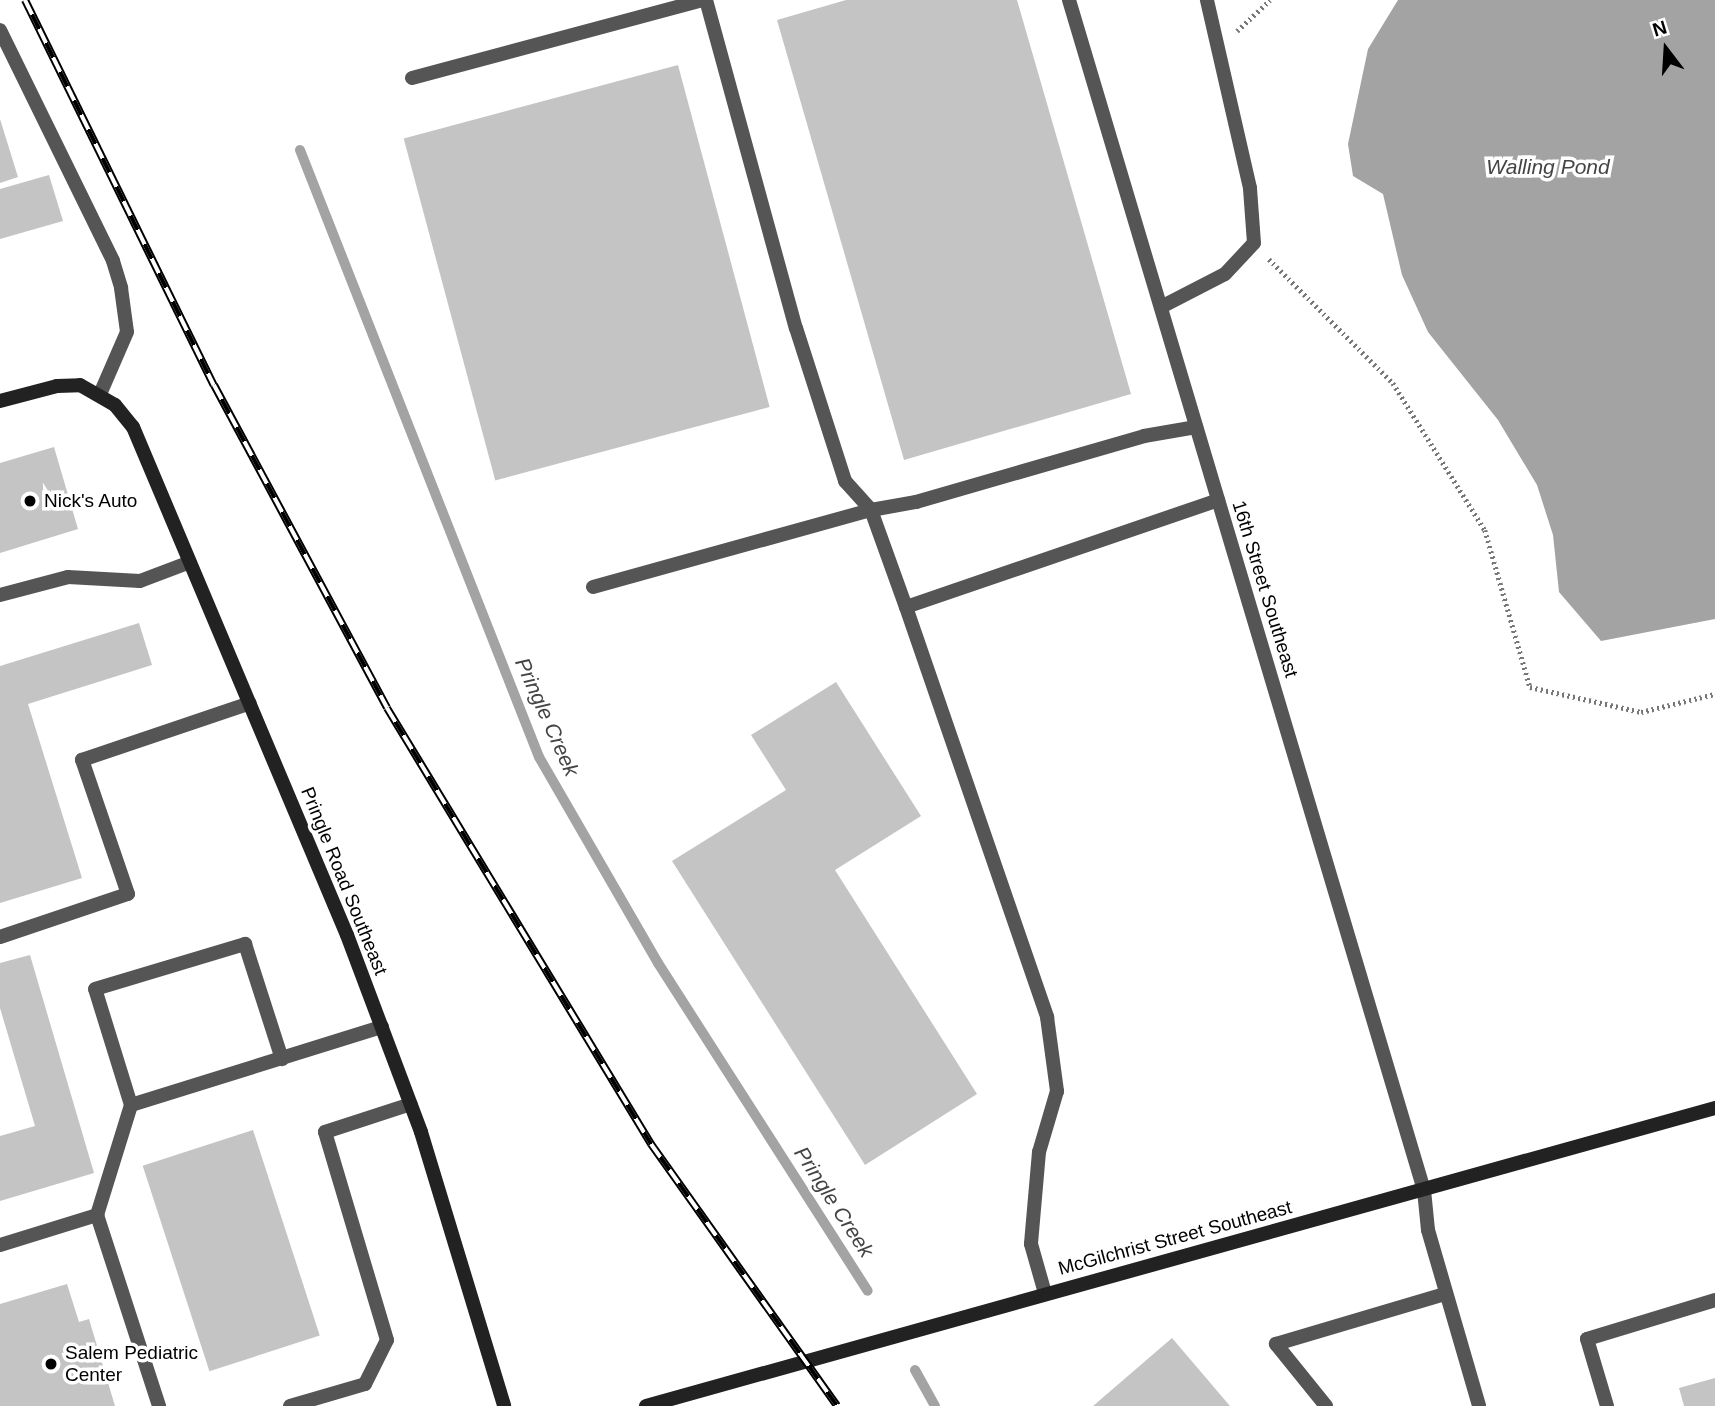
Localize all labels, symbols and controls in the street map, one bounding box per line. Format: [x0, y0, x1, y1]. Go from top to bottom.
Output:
north arrow [1631, 14, 1701, 84]
text: N [1650, 16, 1669, 40]
water label: Walling Pond [1486, 154, 1610, 180]
place label: Nick's Auto [44, 490, 138, 512]
marker: Nick's Auto [22, 493, 38, 509]
street label: 16th Street Southeast [1227, 498, 1303, 680]
water label: Pringle Creek [510, 654, 584, 780]
street label: Pringle Road Southeast [296, 784, 392, 978]
water label: Pringle Creek [789, 1142, 879, 1262]
street label: McGilchrist Street Southeast [1056, 1196, 1294, 1280]
place label: Salem Pediatric Center [65, 1342, 198, 1386]
marker: Salem Pediatric Center [43, 1356, 59, 1372]

